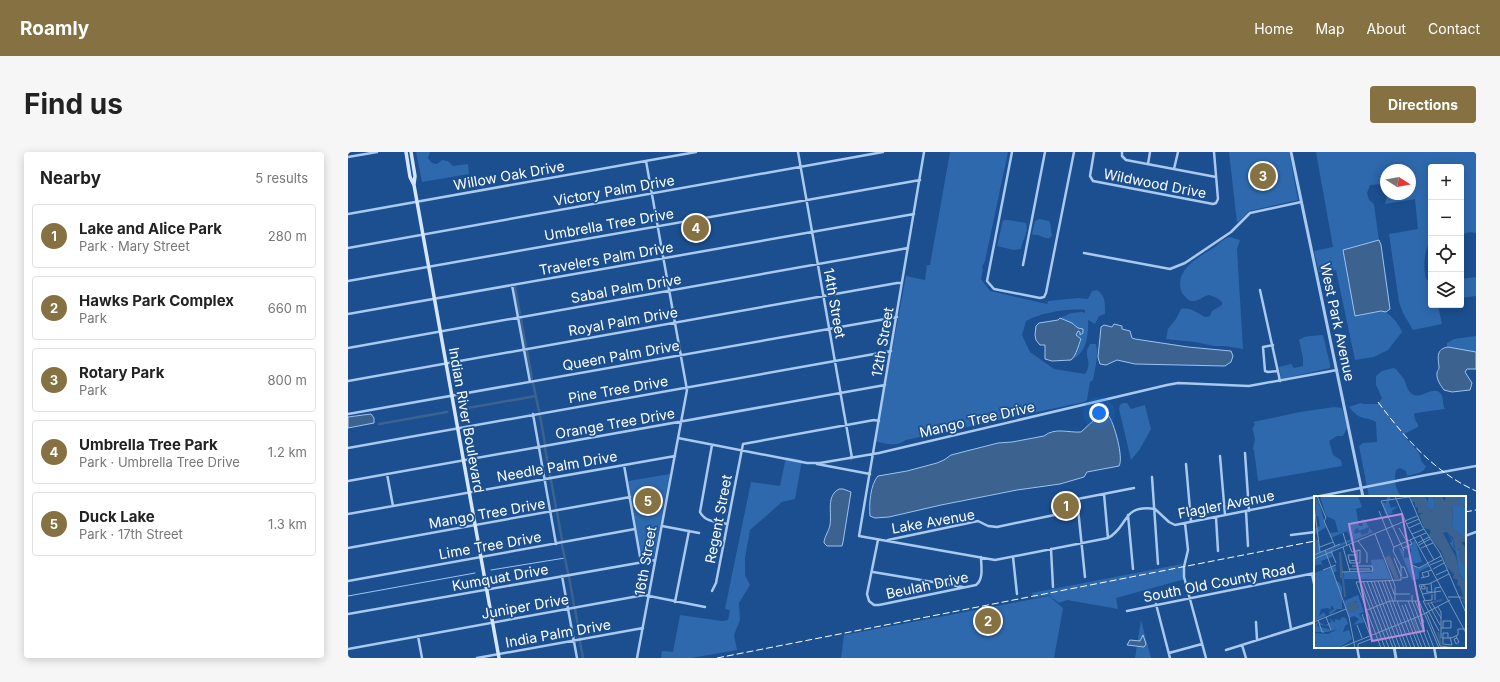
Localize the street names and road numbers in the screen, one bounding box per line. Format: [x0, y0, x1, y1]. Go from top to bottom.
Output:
street label: Willow Oak Drive [452, 157, 566, 193]
street label: Wildwood Drive [1102, 165, 1208, 201]
street label: Victory Palm Drive [552, 171, 676, 209]
street label: Umbrella Tree Drive [543, 204, 675, 244]
street label: Travelers Palm Drive [537, 238, 675, 278]
street label: West Park Avenue [1317, 261, 1359, 383]
street label: 14th Street [820, 267, 850, 340]
street label: Sabal Palm Drive [569, 270, 683, 306]
street label: Royal Palm Drive [567, 303, 679, 339]
street label: 12th Street [868, 305, 897, 378]
street label: Queen Palm Drive [561, 336, 681, 374]
street label: Indian River Boulevard [446, 346, 488, 494]
street label: Pine Tree Drive [567, 372, 669, 406]
street label: Mango Tree Drive [918, 397, 1036, 441]
street label: Orange Tree Drive [554, 404, 676, 442]
street label: Needle Palm Drive [495, 447, 619, 485]
street label: Regent Street [701, 473, 735, 565]
street label: Flagler Avenue [1176, 486, 1276, 522]
street label: Mango Tree Drive [427, 494, 547, 532]
street label: Lake Avenue [890, 505, 976, 537]
street label: 16th Street [630, 524, 660, 597]
street label: Lime Tree Drive [437, 528, 543, 562]
street label: South Old County Road [1141, 559, 1297, 605]
street label: Kumquat Drive [451, 560, 549, 594]
street label: Beulah Drive [884, 568, 970, 602]
street label: Juniper Drive [480, 590, 570, 622]
street label: India Palm Drive [504, 615, 612, 651]

